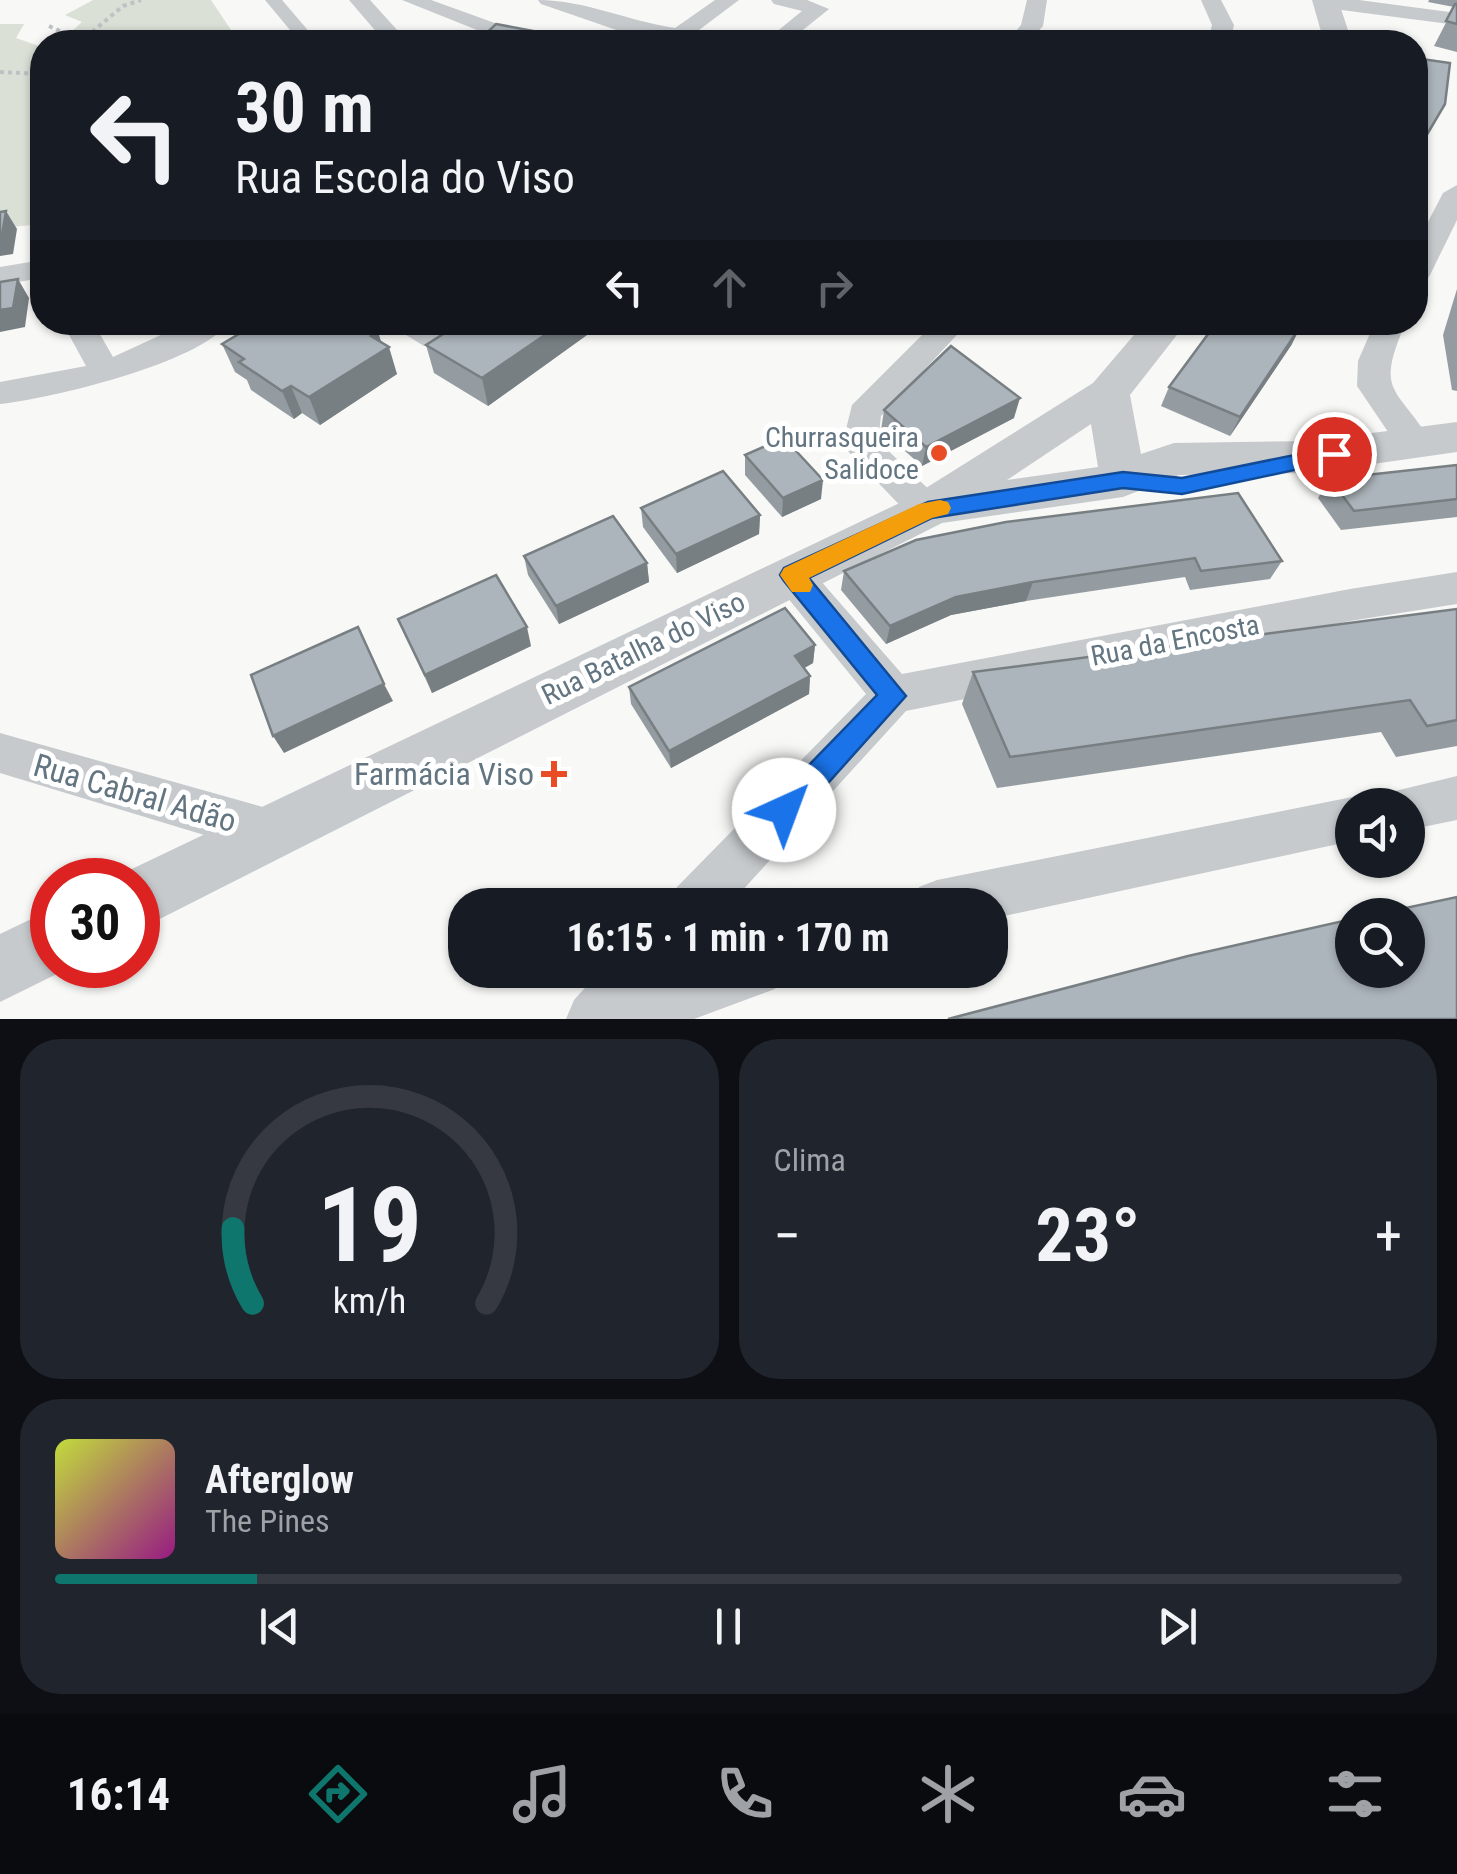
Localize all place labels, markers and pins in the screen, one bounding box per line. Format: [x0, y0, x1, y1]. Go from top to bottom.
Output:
pin [1292, 412, 1377, 497]
place label: Churrasqueira Salidoce [765, 421, 919, 486]
marker: Churrasqueira Salidoce [928, 442, 950, 464]
place label: Farmácia Viso [354, 755, 534, 793]
marker: Farmácia Viso [543, 763, 565, 785]

